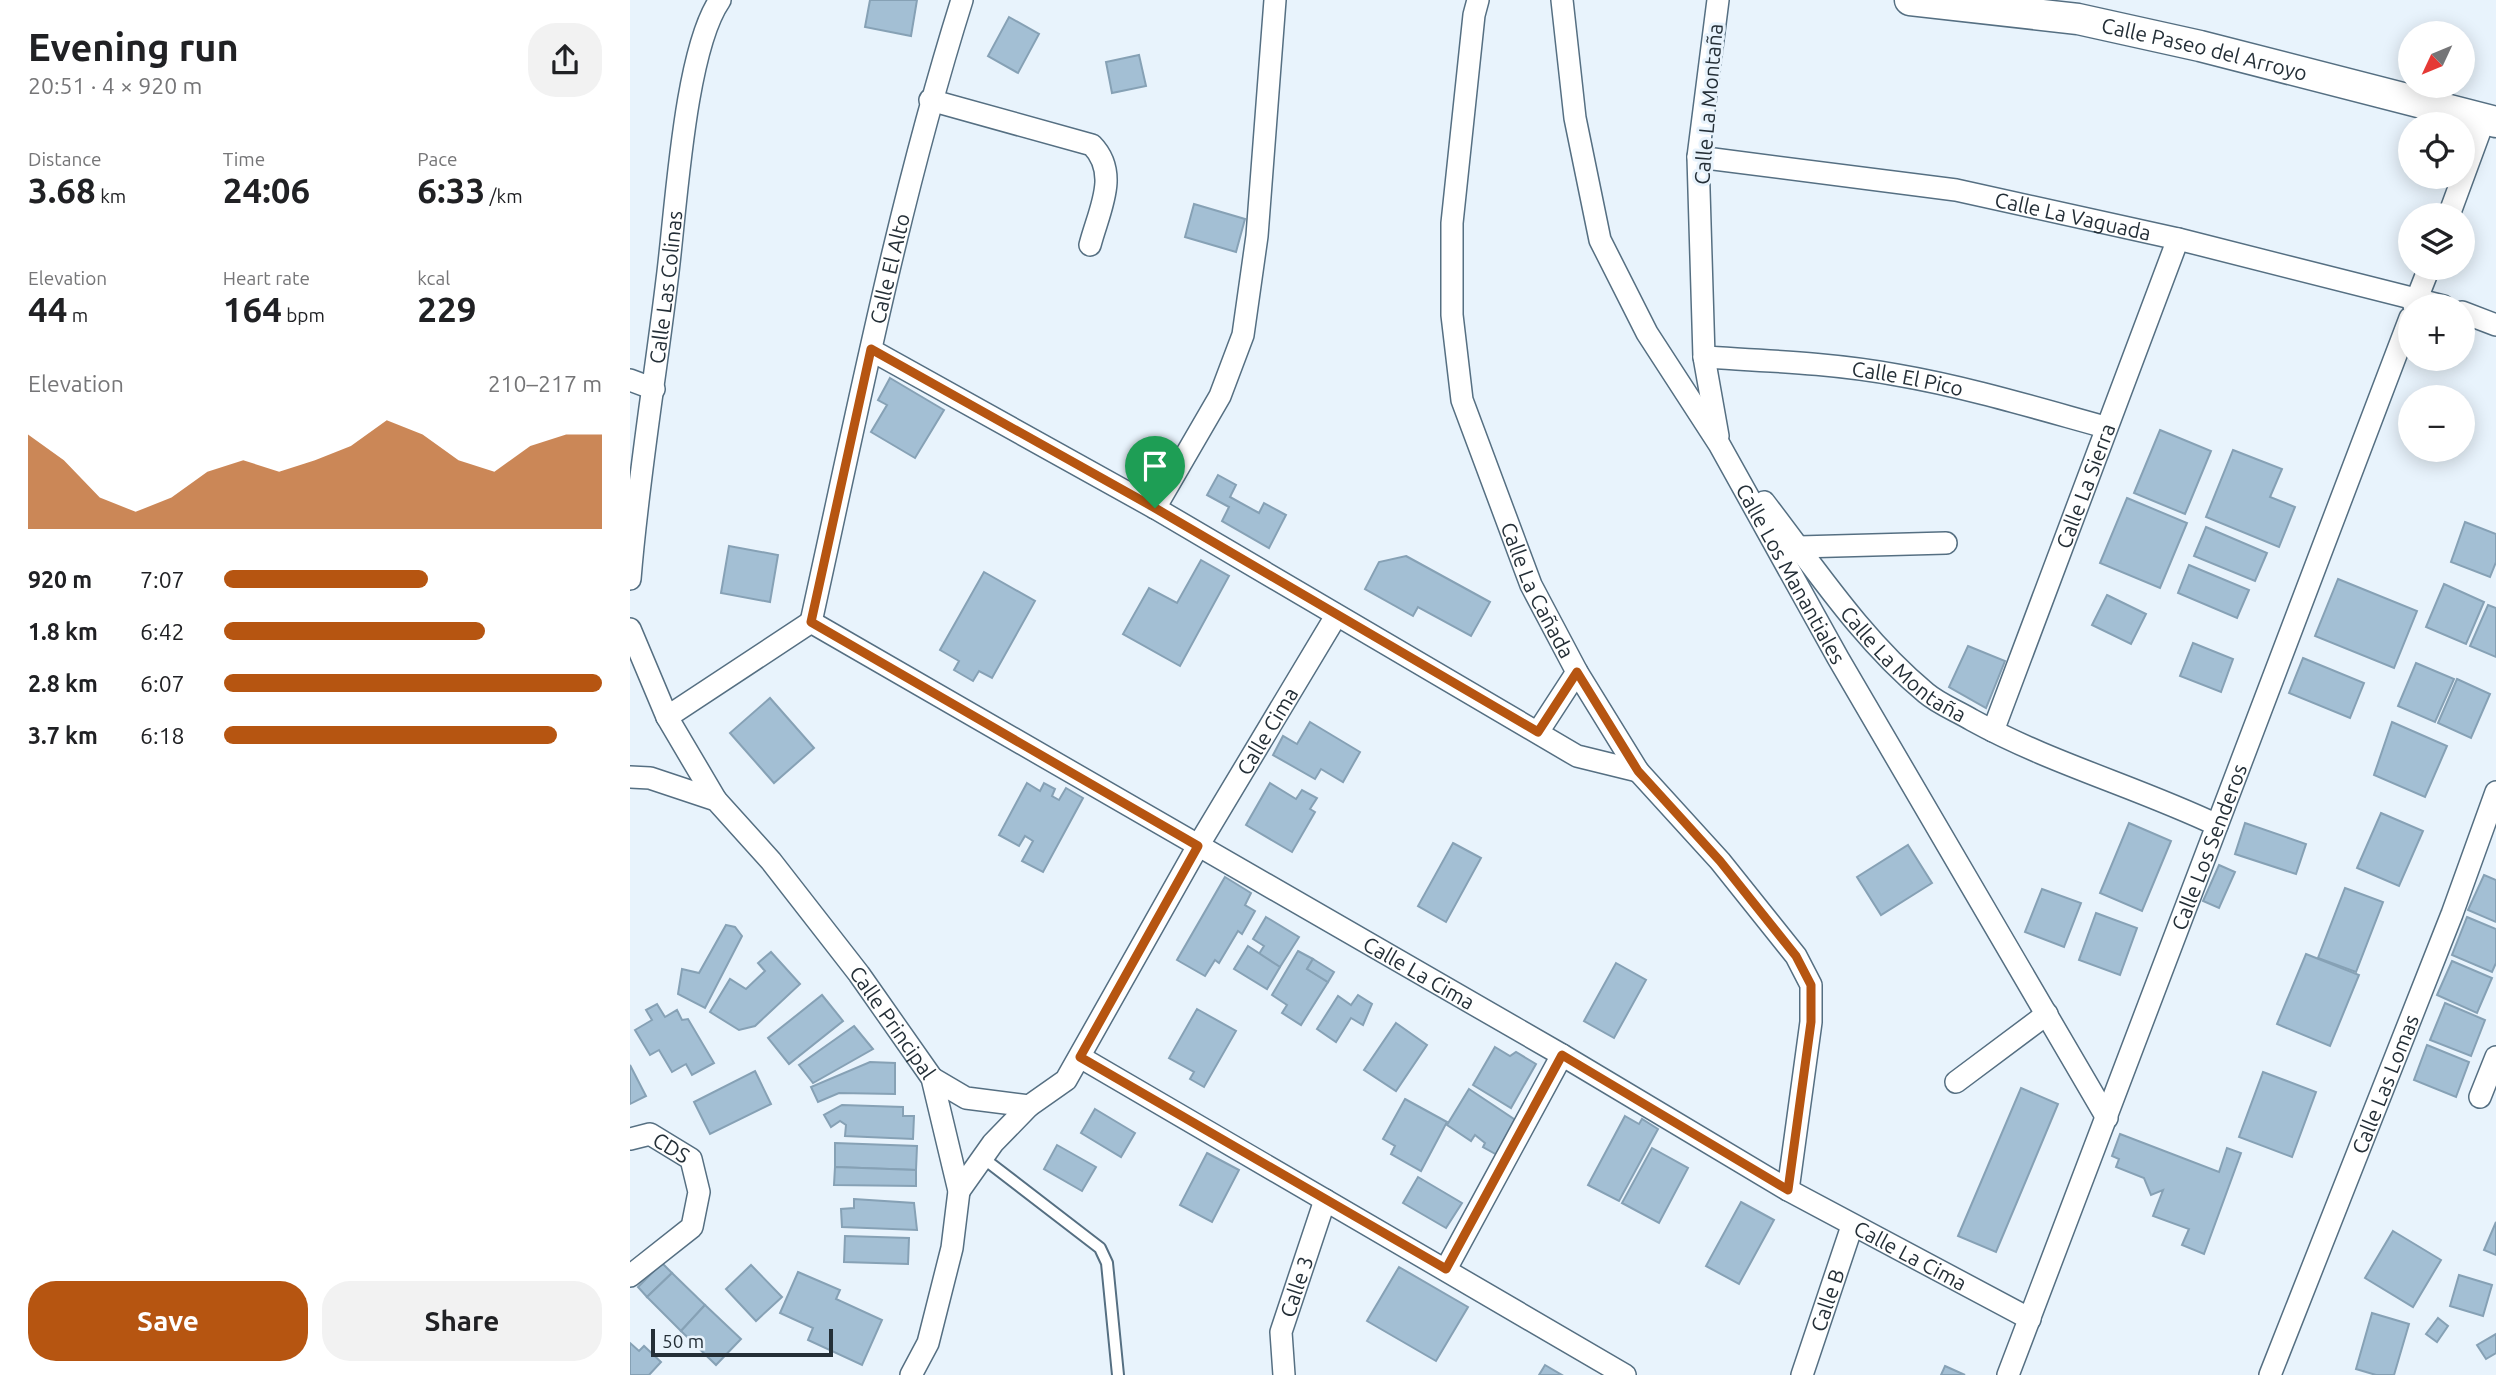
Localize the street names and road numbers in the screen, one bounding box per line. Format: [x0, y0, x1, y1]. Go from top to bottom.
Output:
street label: Calle Paseo del Arroyo [2099, 13, 2310, 85]
street label: Calle La Montaña [1689, 22, 1727, 186]
street label: Calle La Vaguada [1993, 187, 2153, 245]
street label: Calle Las Colinas [644, 209, 686, 365]
street label: Calle El Alto [865, 211, 914, 326]
street label: Calle El Pico [1851, 356, 1966, 400]
street label: Calle La Sierra [2051, 420, 2120, 552]
street label: Calle Los Manantiales [1731, 479, 1851, 668]
street label: Calle La Cañada [1497, 519, 1579, 662]
street label: Calle La Montaña [1836, 601, 1970, 726]
street label: Calle Cima [1232, 683, 1303, 779]
street label: Calle Los Senderos [2166, 760, 2251, 933]
street label: Calle La Cima [1359, 931, 1479, 1014]
street label: Calle Principal [845, 961, 941, 1083]
street label: Calle Las Lomas [2347, 1011, 2423, 1157]
street label: CDS [649, 1127, 694, 1168]
street label: Calle La Cima [1850, 1215, 1971, 1295]
street label: Calle 3 [1275, 1253, 1317, 1320]
street label: Calle B [1805, 1266, 1849, 1334]

